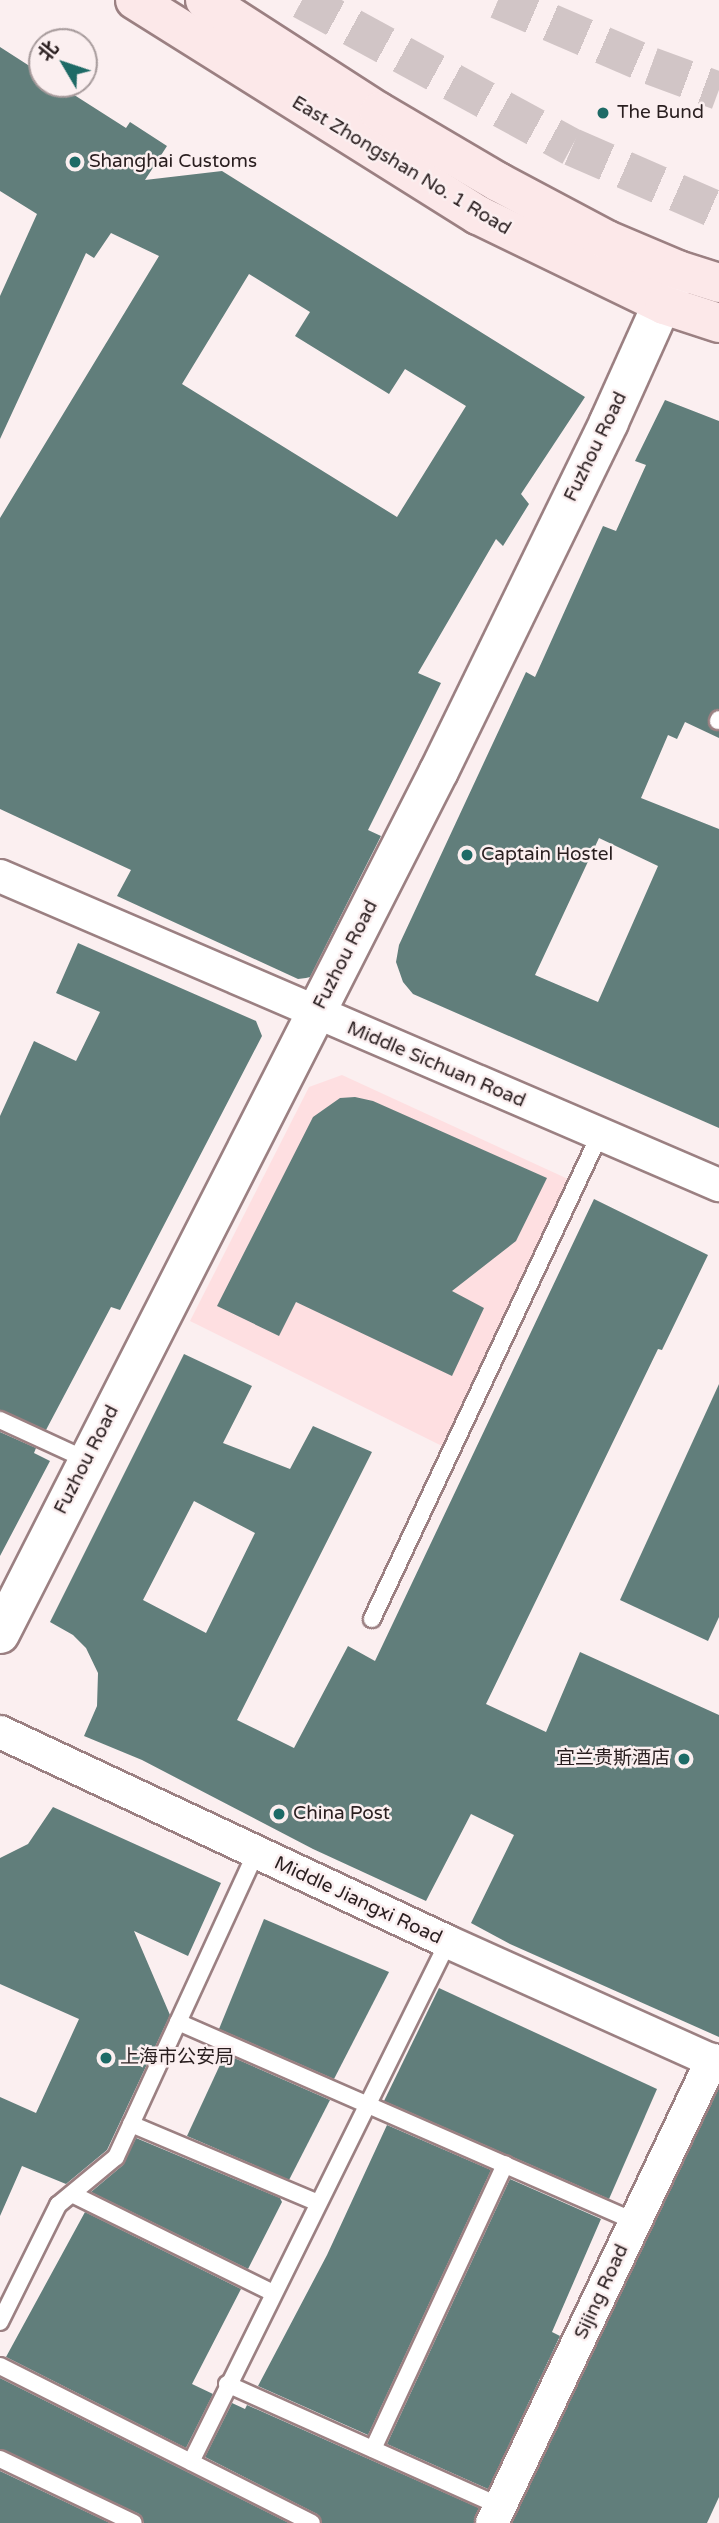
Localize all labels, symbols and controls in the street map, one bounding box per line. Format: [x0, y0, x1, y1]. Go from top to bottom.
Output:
north arrow [28, 28, 98, 98]
text: 北 [34, 37, 63, 65]
street label: East Zhongshan No. 1 Road [287, 91, 515, 241]
place label: The Bund [617, 102, 704, 124]
marker: The Bund [595, 105, 611, 121]
place label: Shanghai Customs [89, 151, 257, 173]
marker: Shanghai Customs [67, 154, 83, 170]
street label: Fuzhou Road [560, 388, 632, 506]
place label: Captain Hostel [481, 844, 613, 866]
marker: Captain Hostel [459, 847, 475, 863]
street label: Fuzhou Road [309, 897, 383, 1013]
street label: Middle Sichuan Road [343, 1017, 529, 1113]
street label: Fuzhou Road [50, 1402, 124, 1518]
place label: 宜兰贵斯酒店 [556, 1748, 670, 1770]
marker: 宜兰贵斯酒店 [676, 1751, 692, 1767]
place label: China Post [293, 1803, 390, 1825]
marker: China Post [271, 1806, 287, 1822]
street label: Middle Jiangxi Road [270, 1852, 446, 1950]
place label: 上海市公安局 [120, 2047, 234, 2069]
marker: 上海市公安局 [98, 2050, 114, 2066]
street label: Sijing Road [570, 2241, 634, 2343]

